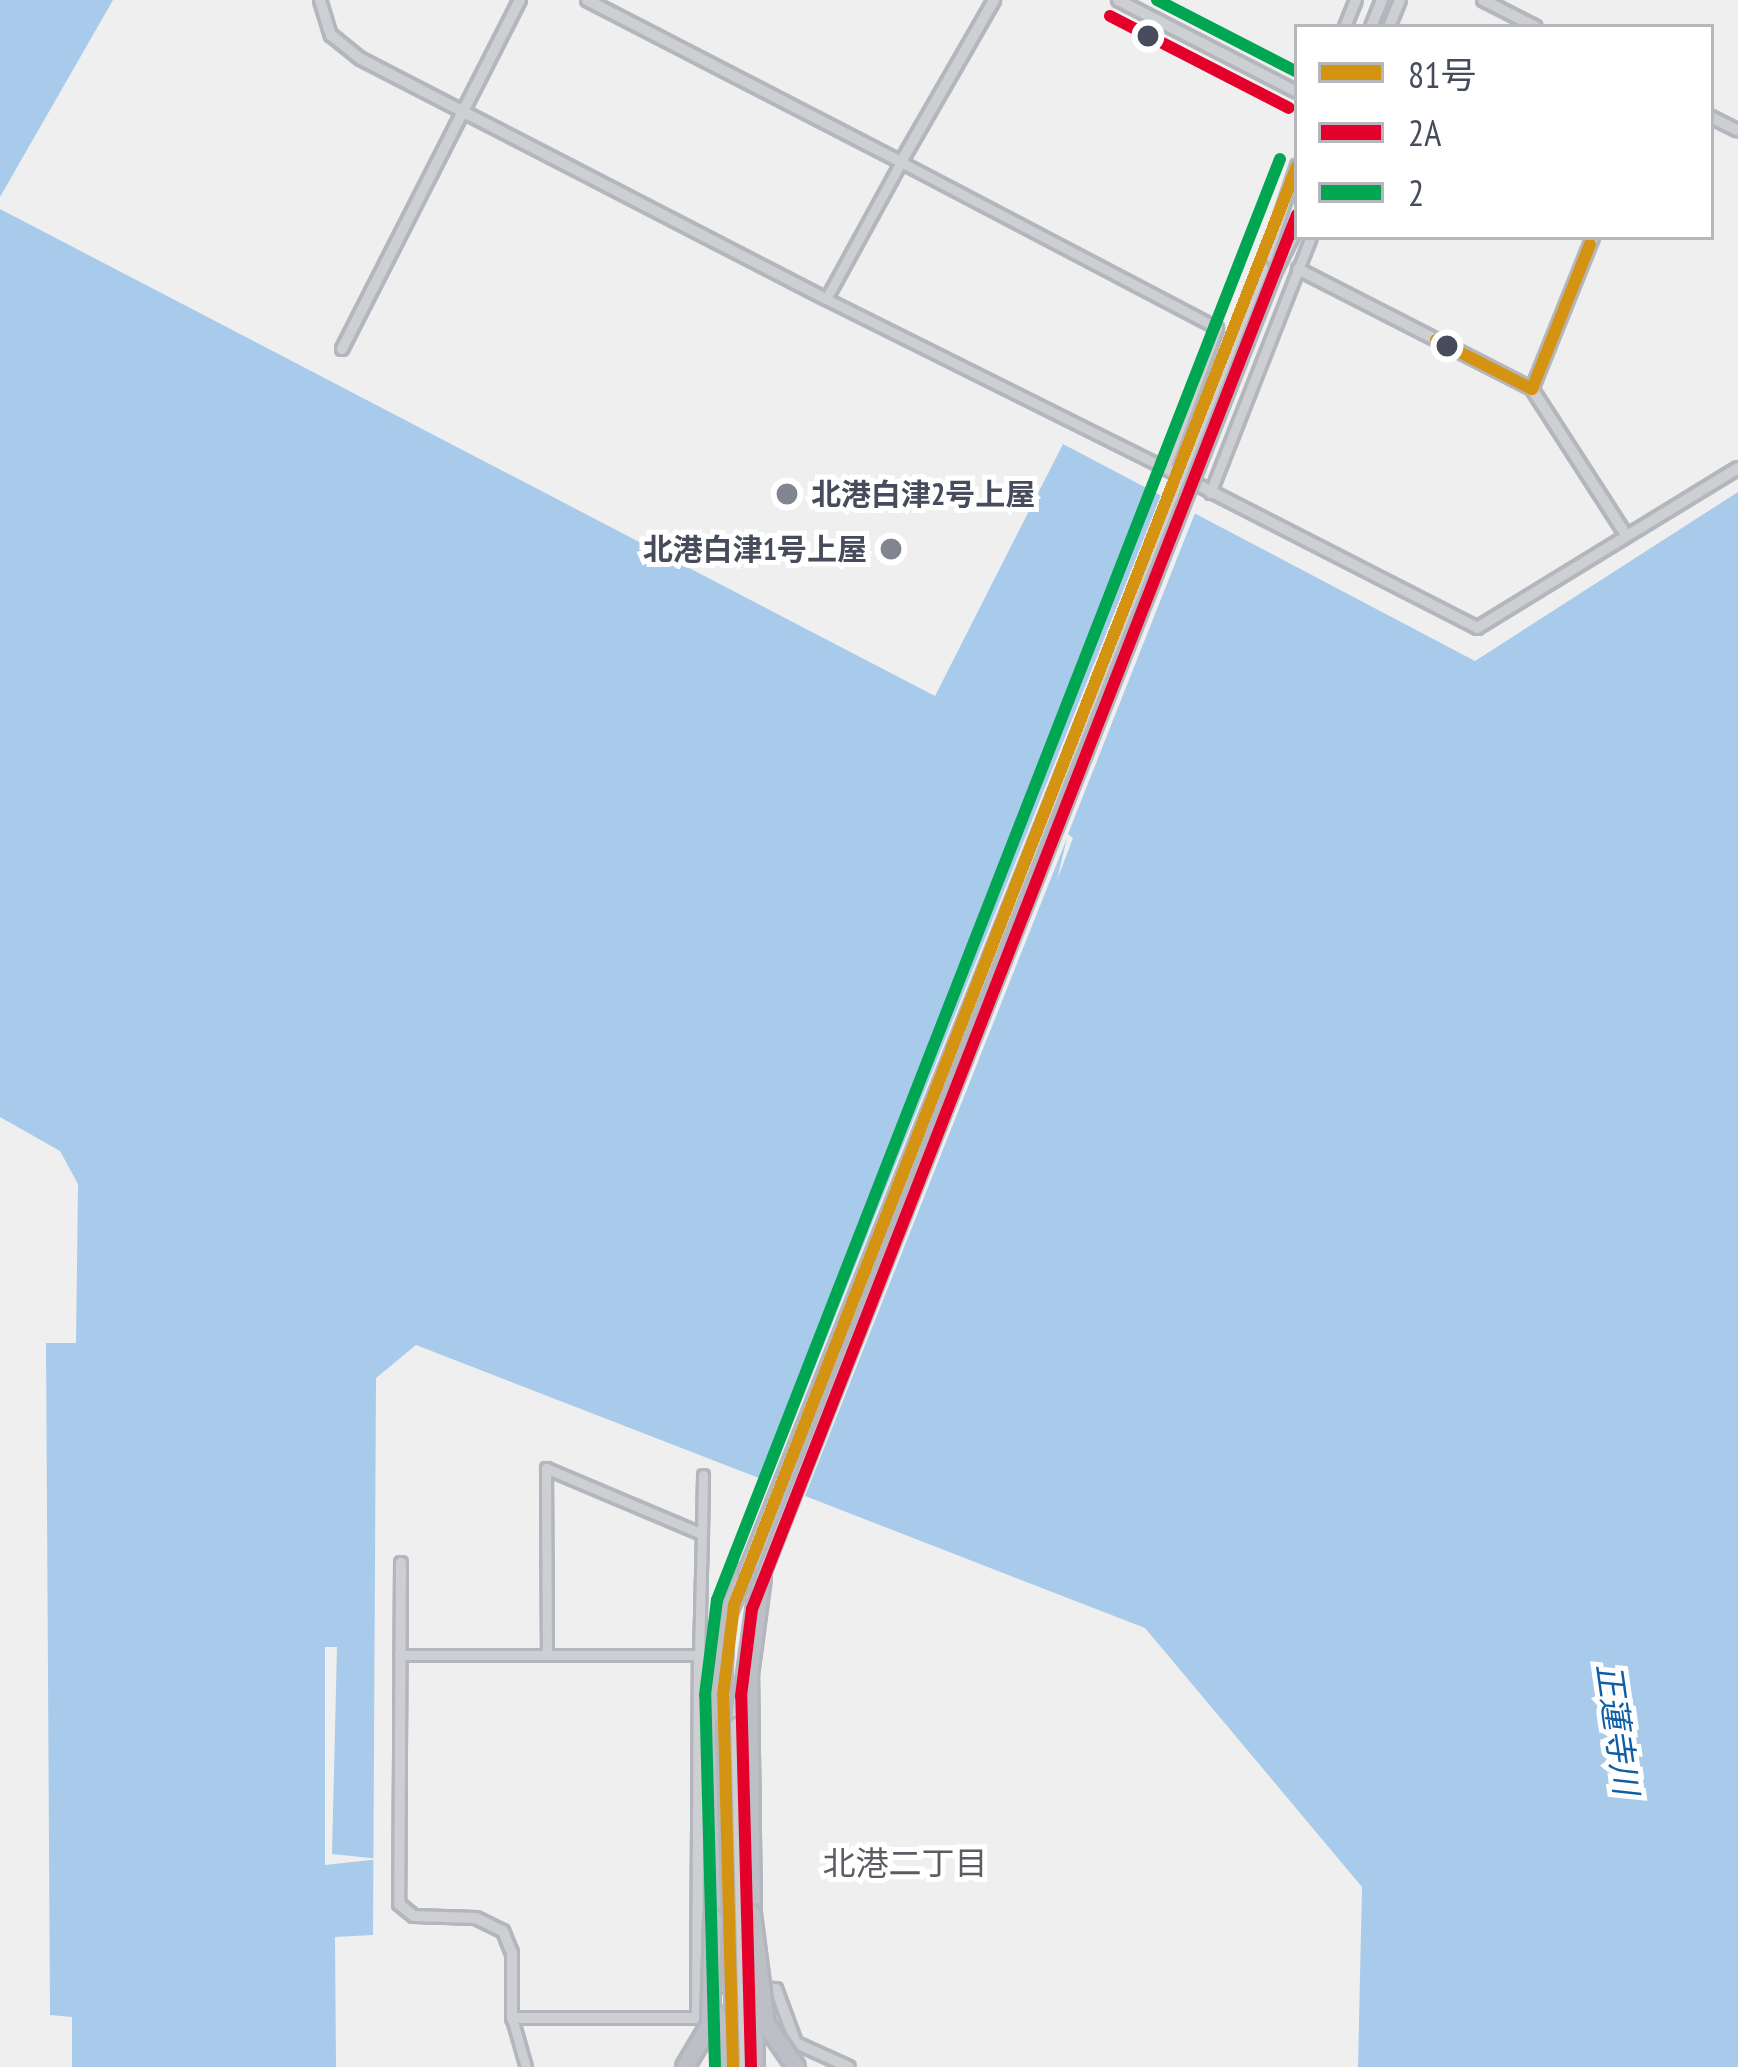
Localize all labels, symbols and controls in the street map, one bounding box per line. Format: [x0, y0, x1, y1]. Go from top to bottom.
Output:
legend [1294, 24, 1714, 240]
unlabelled marker [1137, 25, 1159, 47]
text: 81号 [1408, 51, 1476, 98]
text: 2A [1408, 109, 1441, 156]
text: 2 [1408, 169, 1424, 216]
unlabelled marker [1436, 335, 1458, 357]
place label: 北港白津2号上屋 [811, 476, 1035, 512]
marker: 北港白津2号上屋 [774, 481, 800, 507]
place label: 北港白津1号上屋 [643, 531, 867, 567]
marker: 北港白津1号上屋 [878, 536, 904, 562]
water label: 正蓮寺川 [1589, 1661, 1647, 1797]
district label: 北港二丁目 [823, 1843, 987, 1883]

